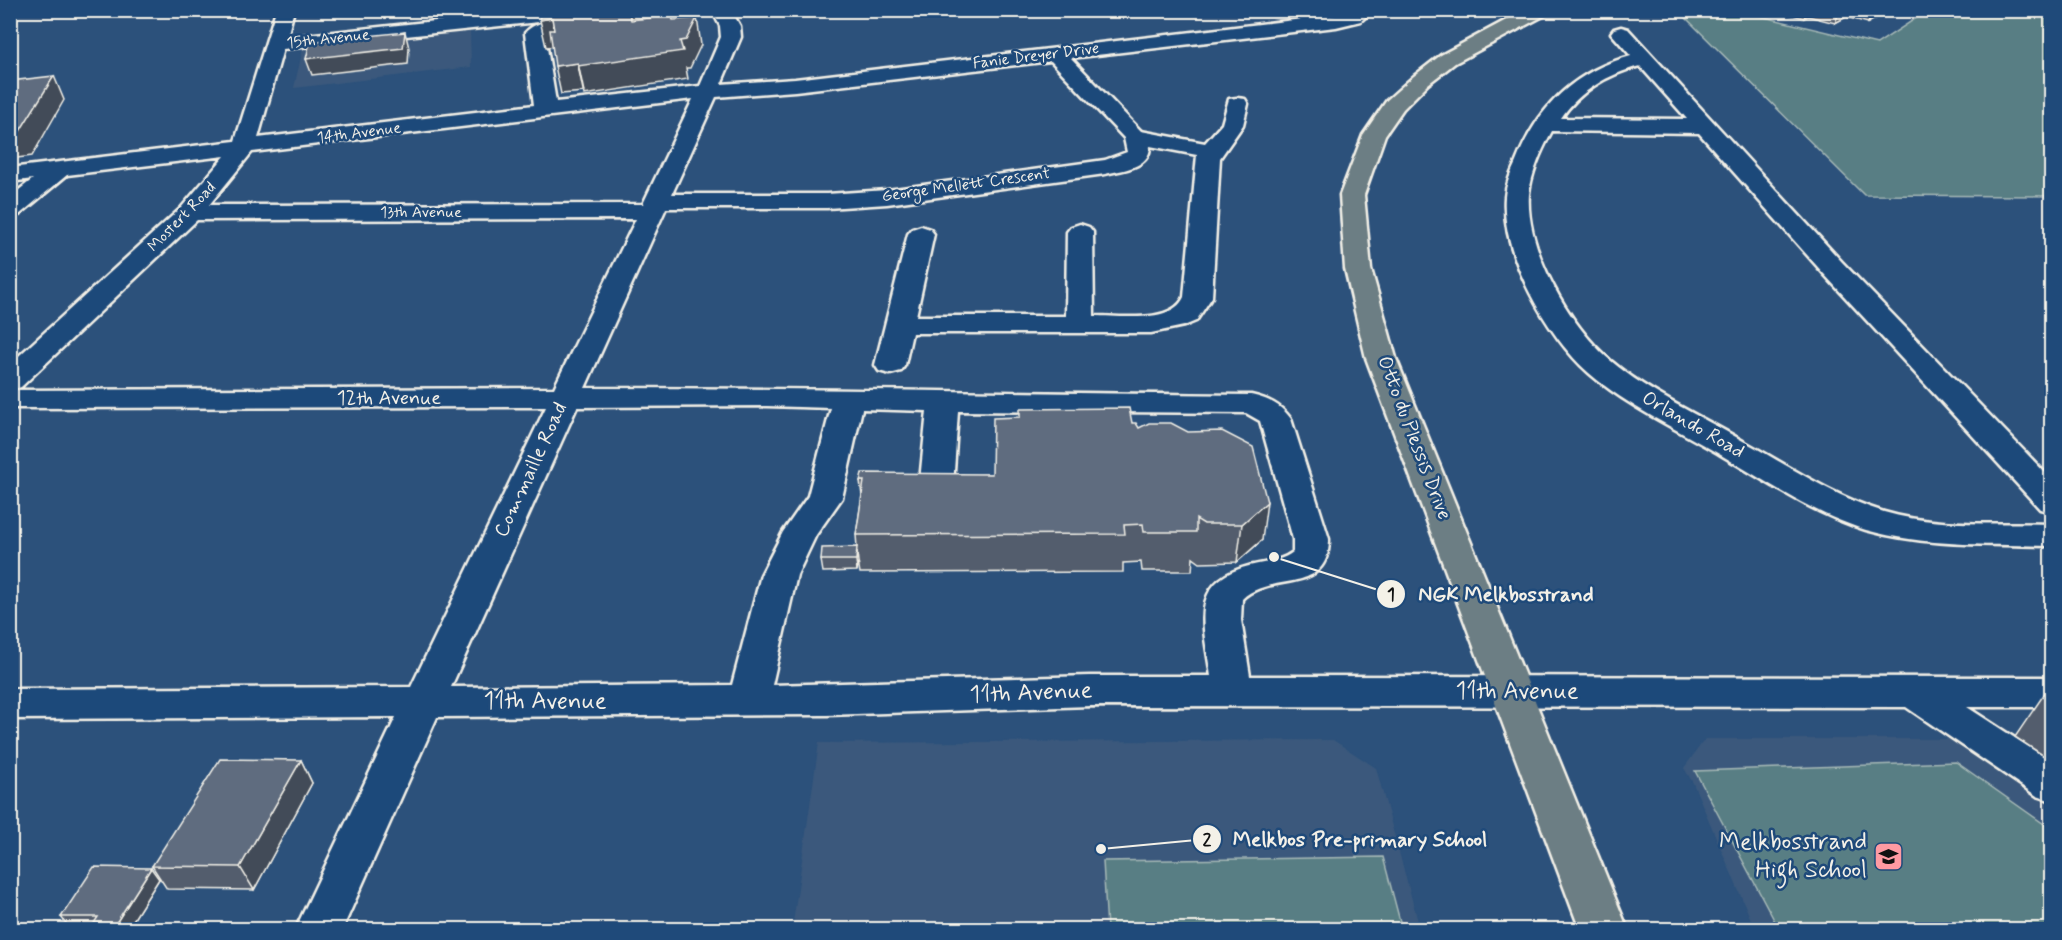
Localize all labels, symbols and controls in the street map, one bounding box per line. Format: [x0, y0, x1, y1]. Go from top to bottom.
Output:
street label: 15th Avenue [285, 24, 371, 54]
street label: Fanie Dreyer Drive [972, 38, 1100, 74]
street label: 14th Avenue [316, 117, 402, 149]
street label: George Mellett Crescent [880, 163, 1052, 208]
street label: Mostert Road [143, 177, 221, 257]
street label: 13th Avenue [380, 202, 462, 223]
street label: Otto du Plessis Drive [1370, 352, 1458, 524]
street label: 12th Avenue [337, 385, 441, 412]
street label: Orlando Road [1637, 385, 1749, 465]
street label: Commaille Road [488, 398, 574, 542]
callout: NGK Melkbosstrand [1376, 574, 1605, 613]
text: NGK Melkbosstrand [1418, 581, 1594, 609]
text: 1 [1387, 583, 1395, 607]
street label: 11th Avenue [969, 675, 1093, 711]
street label: 11th Avenue [1456, 676, 1579, 707]
street label: 11th Avenue [484, 686, 607, 717]
callout: Melkbos Pre-primary School [1192, 819, 1499, 858]
text: Melkbos Pre-primary School [1233, 826, 1487, 854]
place label: Melkbosstrand High School [1719, 827, 1867, 889]
text: 2 [1203, 828, 1212, 852]
school or university icon: Melkbosstrand High School [1872, 840, 1904, 872]

